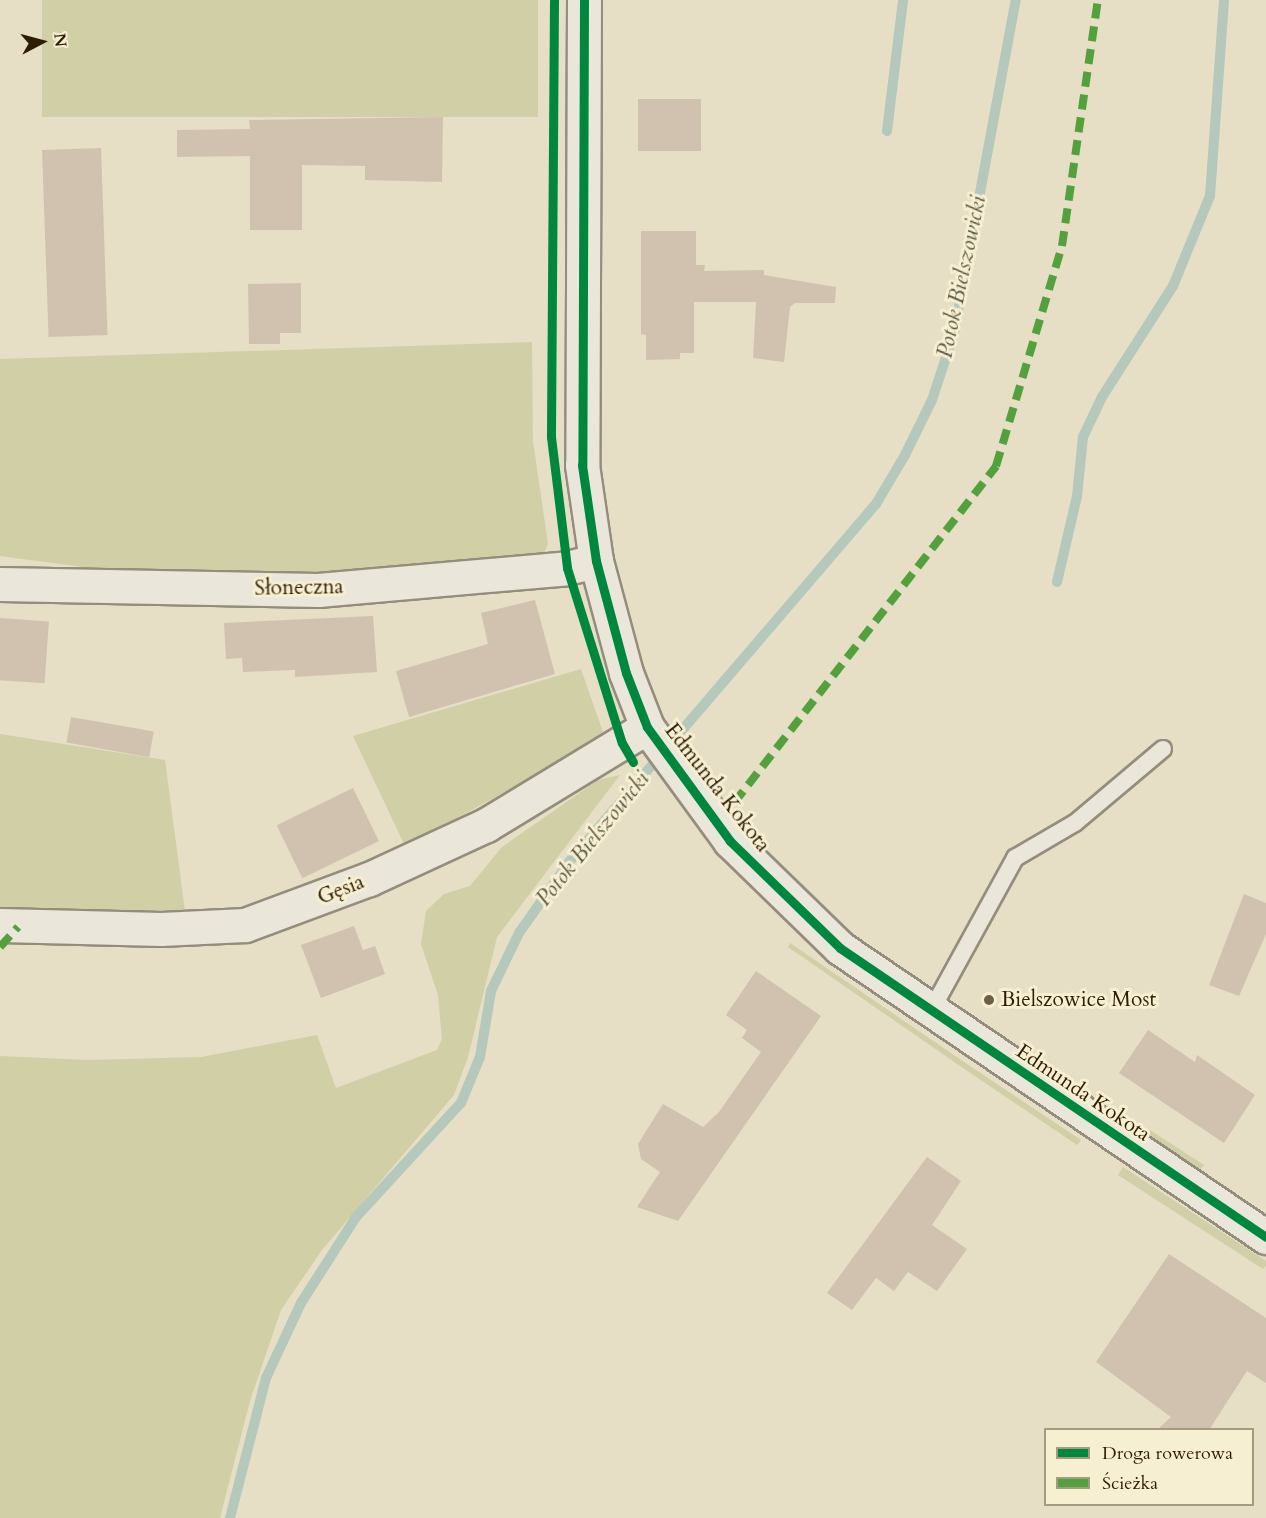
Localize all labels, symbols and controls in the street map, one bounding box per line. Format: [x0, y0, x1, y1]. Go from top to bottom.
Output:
north arrow [12, 12, 72, 72]
text: N [48, 32, 72, 48]
water label: Potok Bielszowicki [932, 194, 992, 360]
street label: Słoneczna [254, 575, 344, 601]
street label: Edmunda Kokota [659, 719, 775, 857]
water label: Potok Bielszowicki [531, 767, 655, 911]
street label: Gęsia [314, 870, 368, 910]
place label: Bielszowice Most [1001, 987, 1156, 1013]
marker: Bielszowice Most [982, 993, 996, 1007]
street label: Edmunda Kokota [1011, 1039, 1155, 1147]
legend [1044, 1428, 1254, 1506]
text: Droga rowerowa [1102, 1441, 1233, 1466]
text: Ścieżka [1102, 1471, 1158, 1496]

